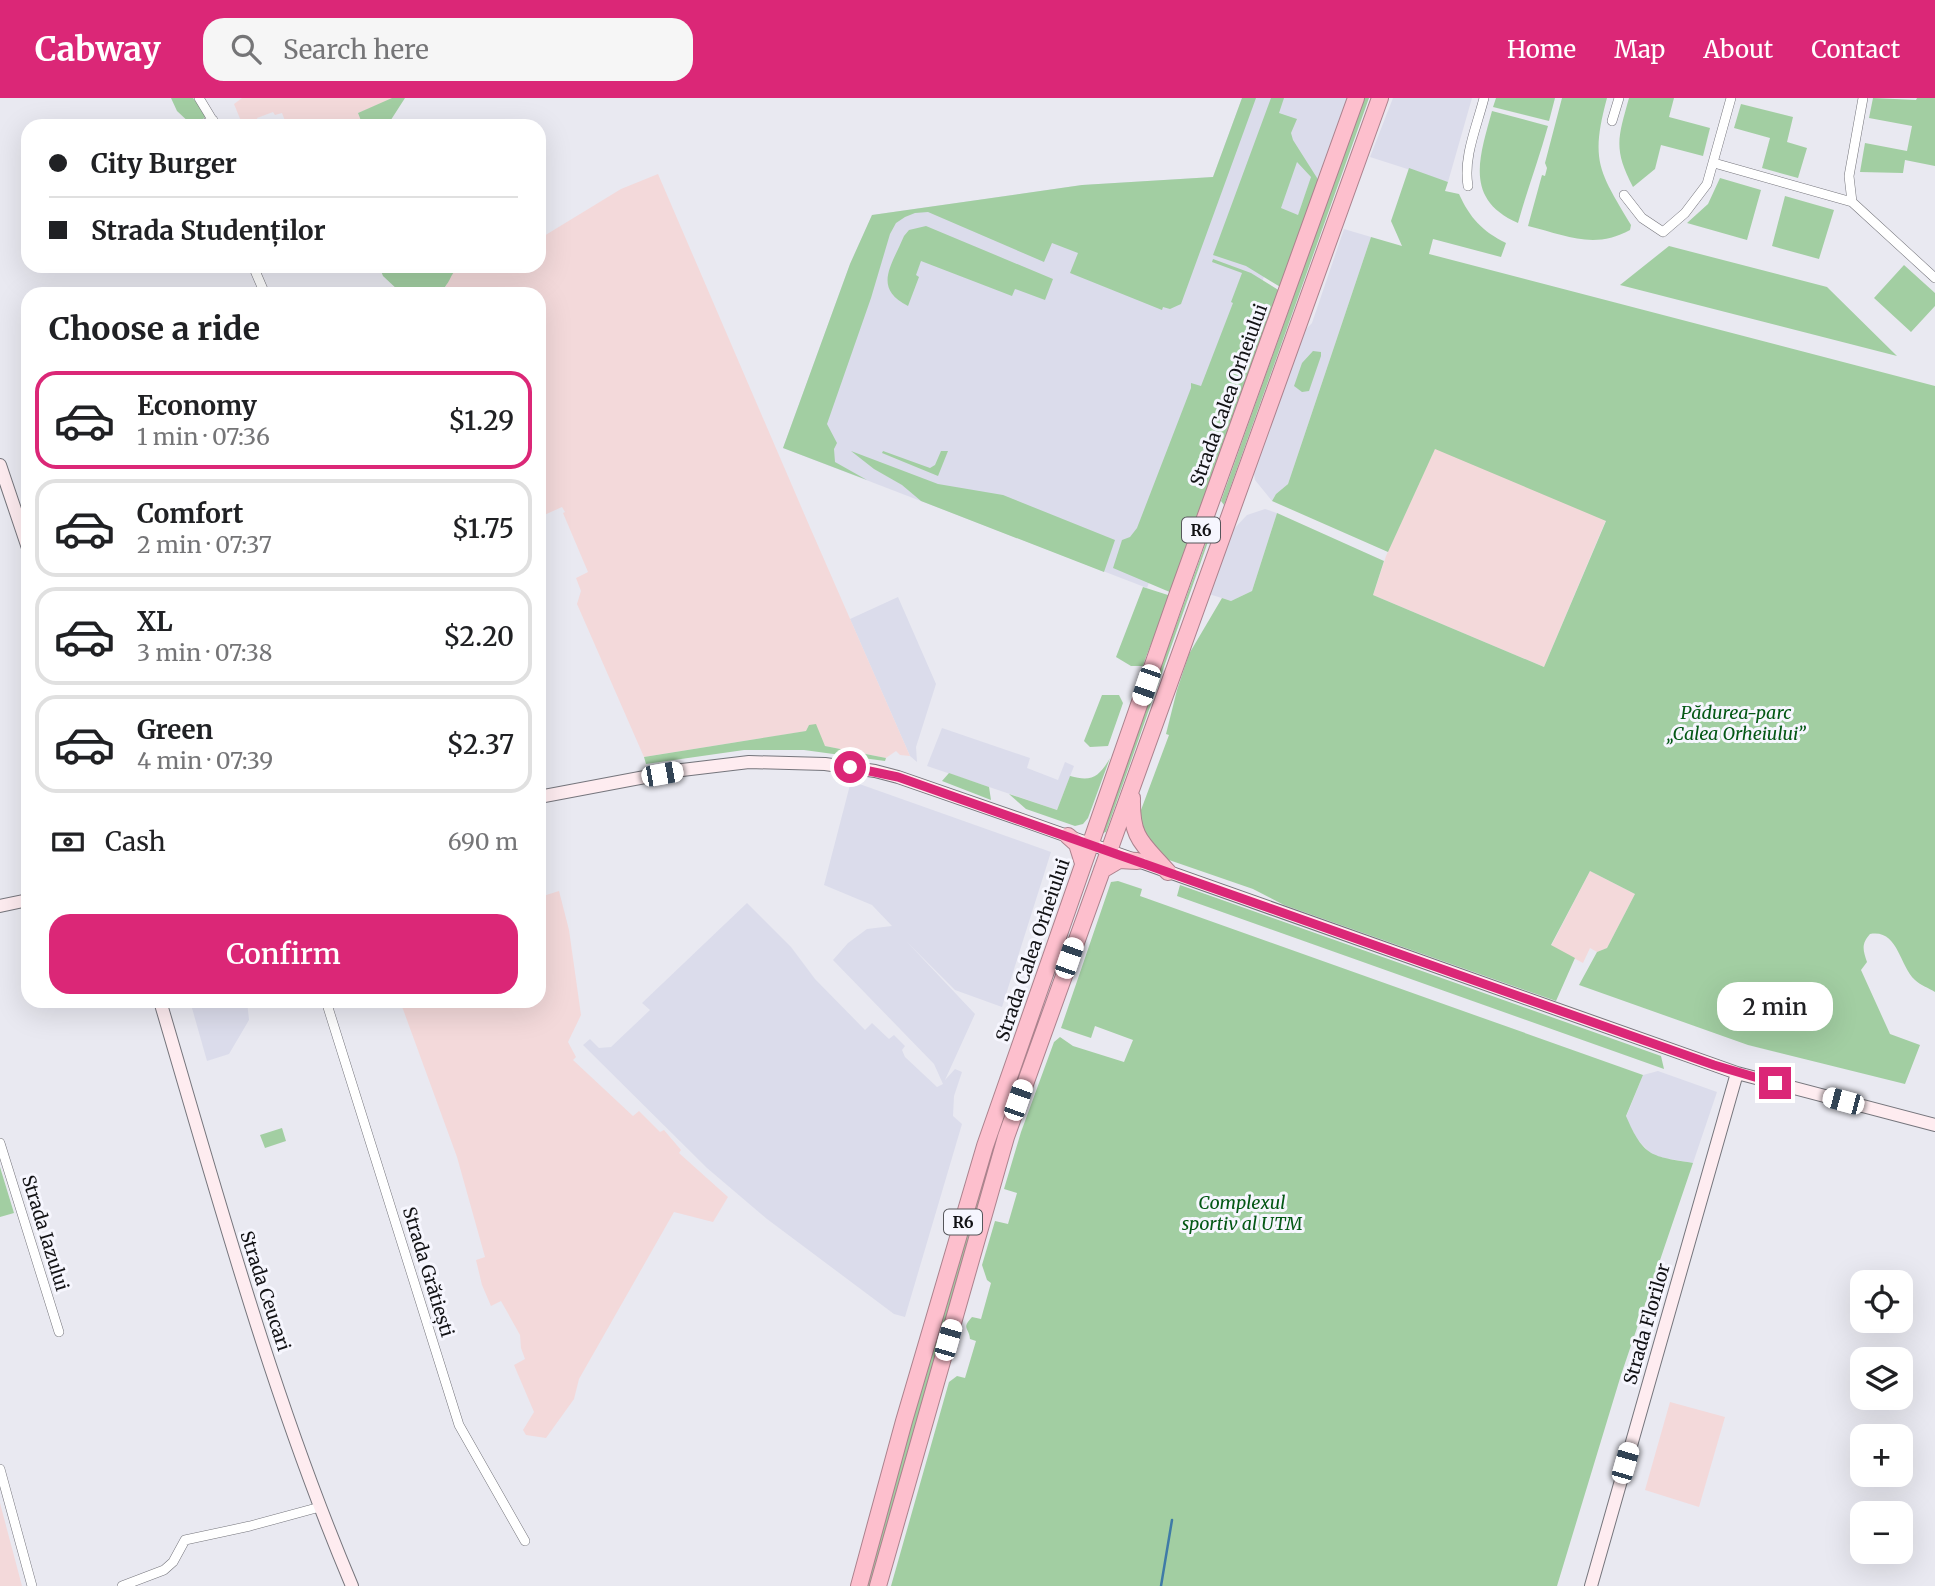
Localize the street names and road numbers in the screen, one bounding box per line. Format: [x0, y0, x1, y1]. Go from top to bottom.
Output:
street label: Strada Calea Orheiului [1185, 301, 1272, 489]
road number: R6 [1182, 518, 1220, 542]
street label: Strada Calea Orheiului [990, 855, 1075, 1044]
street label: Strada Iazului [17, 1172, 74, 1294]
street label: Strada Grătiești [398, 1204, 459, 1340]
road number: R6 [944, 1210, 982, 1234]
street label: Strada Ceucari [235, 1228, 296, 1354]
street label: Strada Florilor [1618, 1261, 1675, 1387]

